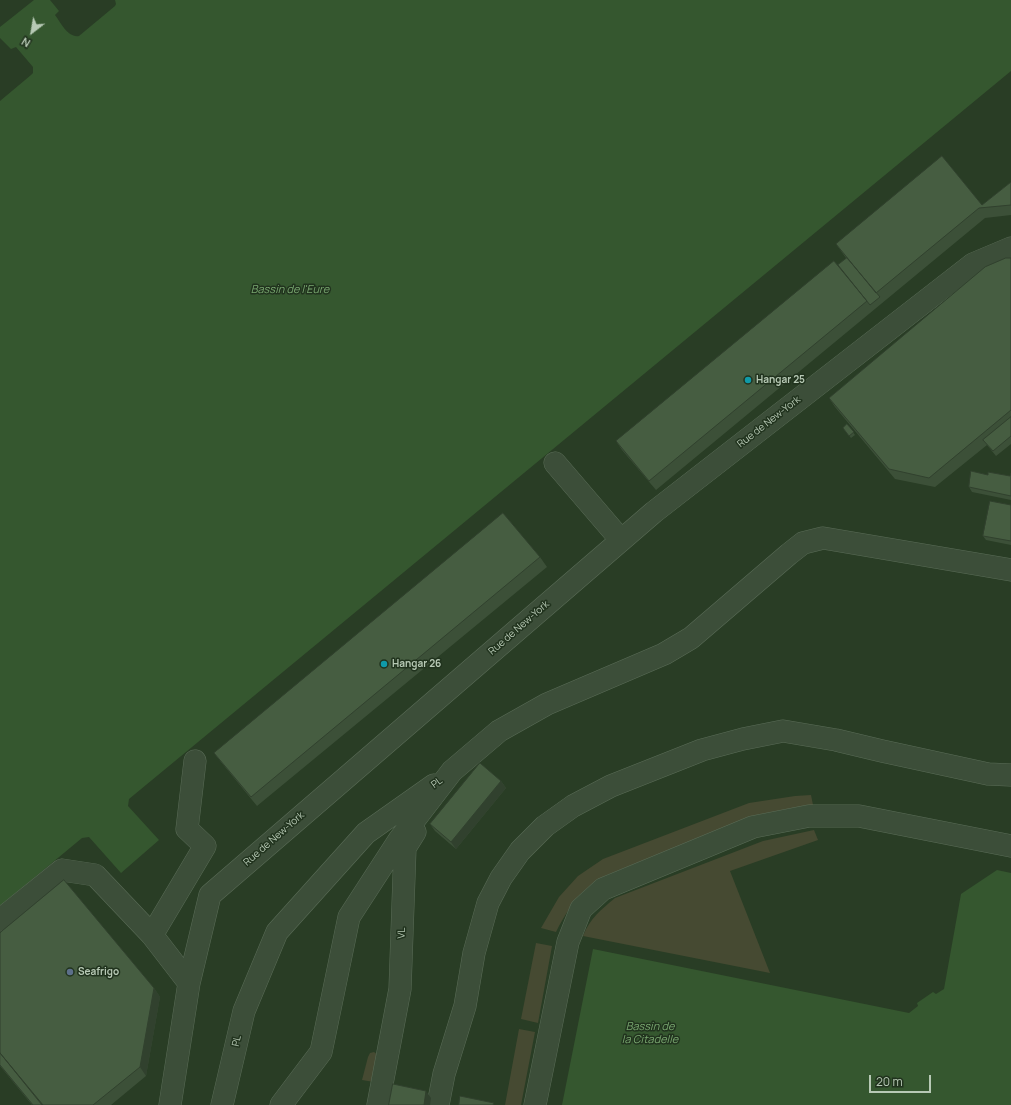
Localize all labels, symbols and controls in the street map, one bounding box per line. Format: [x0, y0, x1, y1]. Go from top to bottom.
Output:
north arrow [12, 12, 52, 52]
text: N [18, 34, 33, 51]
water label: Bassin de l'Eure [251, 283, 329, 297]
place label: Hangar 25 [756, 374, 805, 386]
marker: Hangar 25 [743, 375, 753, 385]
street label: Rue de New-York [735, 394, 803, 450]
street label: Rue de New-York [486, 598, 552, 658]
place label: Hangar 26 [392, 658, 441, 670]
marker: Hangar 26 [379, 659, 389, 669]
street label: PL [429, 775, 445, 791]
street label: Rue de New-York [241, 809, 307, 869]
street label: VL [396, 927, 408, 939]
place label: Seafrigo [78, 966, 119, 978]
marker: Seafrigo [65, 967, 75, 977]
water label: Bassin de la Citadelle [622, 1020, 678, 1046]
street label: PL [230, 1034, 244, 1048]
scale bar [871, 1067, 933, 1093]
text: 20 m [876, 1073, 903, 1090]

